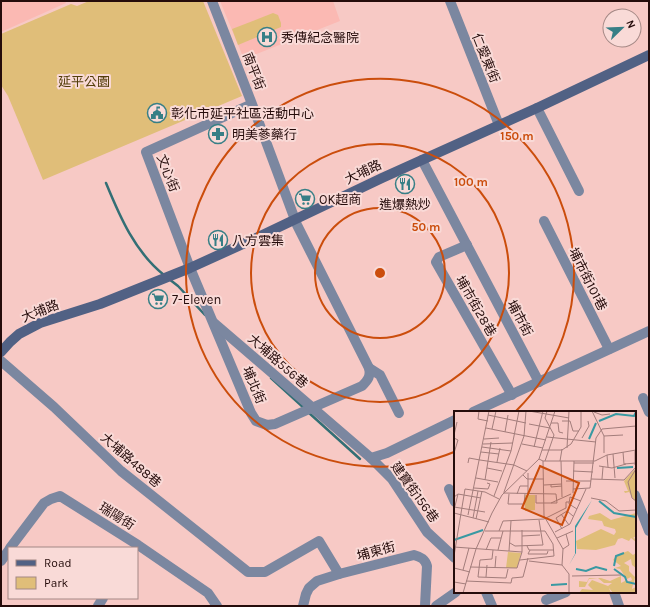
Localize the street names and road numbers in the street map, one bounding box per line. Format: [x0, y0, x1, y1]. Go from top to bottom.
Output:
street label: 仁愛東街 [469, 31, 503, 85]
street label: 南平街 [240, 50, 268, 92]
street label: 文心街 [154, 152, 182, 194]
street label: 大埔路 [342, 157, 384, 187]
street label: 埔市街101巷 [566, 245, 610, 313]
street label: 埔市街28巷 [453, 273, 499, 339]
street label: 大埔路 [19, 297, 61, 325]
street label: 埔市街 [504, 297, 536, 339]
street label: 大埔路556巷 [245, 331, 311, 391]
street label: 埔北街 [239, 364, 269, 406]
street label: 大埔路488巷 [98, 430, 164, 490]
street label: 建寶街156巷 [388, 459, 442, 525]
street label: 瑞陽街 [96, 499, 138, 533]
street label: 埔東街 [355, 539, 397, 563]

